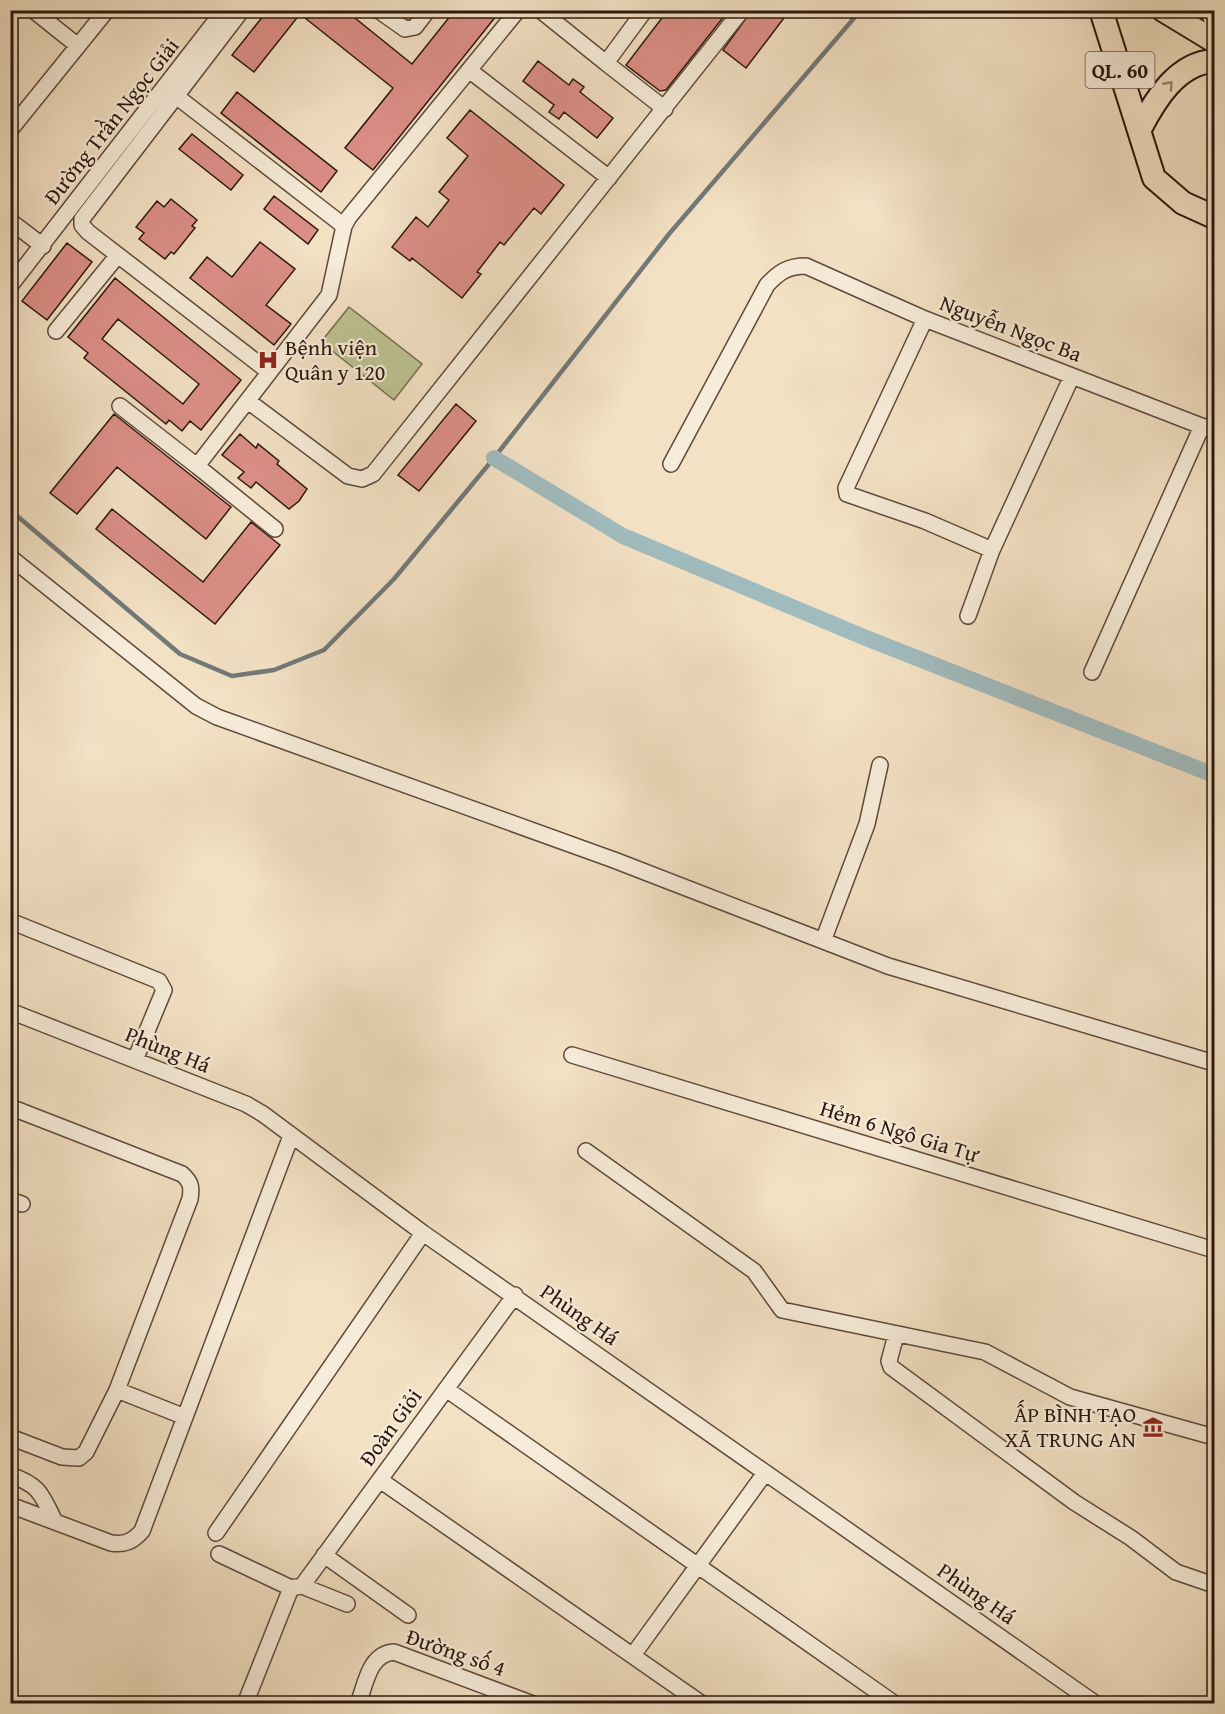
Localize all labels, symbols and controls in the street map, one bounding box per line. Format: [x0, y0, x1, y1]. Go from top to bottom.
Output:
street label: Đường Trần Ngọc Giải [36, 31, 186, 211]
road number: QL. 60 [1086, 52, 1154, 88]
one-way arrow [1162, 82, 1173, 92]
street label: Nguyễn Ngọc Ba [935, 286, 1087, 370]
place label: Bệnh viện Quân y 120 [285, 331, 385, 388]
hospital icon: Bệnh viện Quân y 120 [256, 348, 280, 372]
street label: Phùng Há [121, 1017, 216, 1081]
street label: Hẻm 6 Ngô Gia Tự [816, 1092, 984, 1170]
street label: Phùng Há [534, 1275, 626, 1353]
street label: Đoàn Giỏi [351, 1382, 429, 1472]
place label: ẤP BÌNH TẠO XÃ TRUNG AN [1005, 1398, 1136, 1455]
museum icon: ẤP BÌNH TẠO XÃ TRUNG AN [1141, 1415, 1165, 1439]
street label: Phùng Há [931, 1554, 1023, 1632]
street label: Đường số 4 [402, 1620, 510, 1684]

